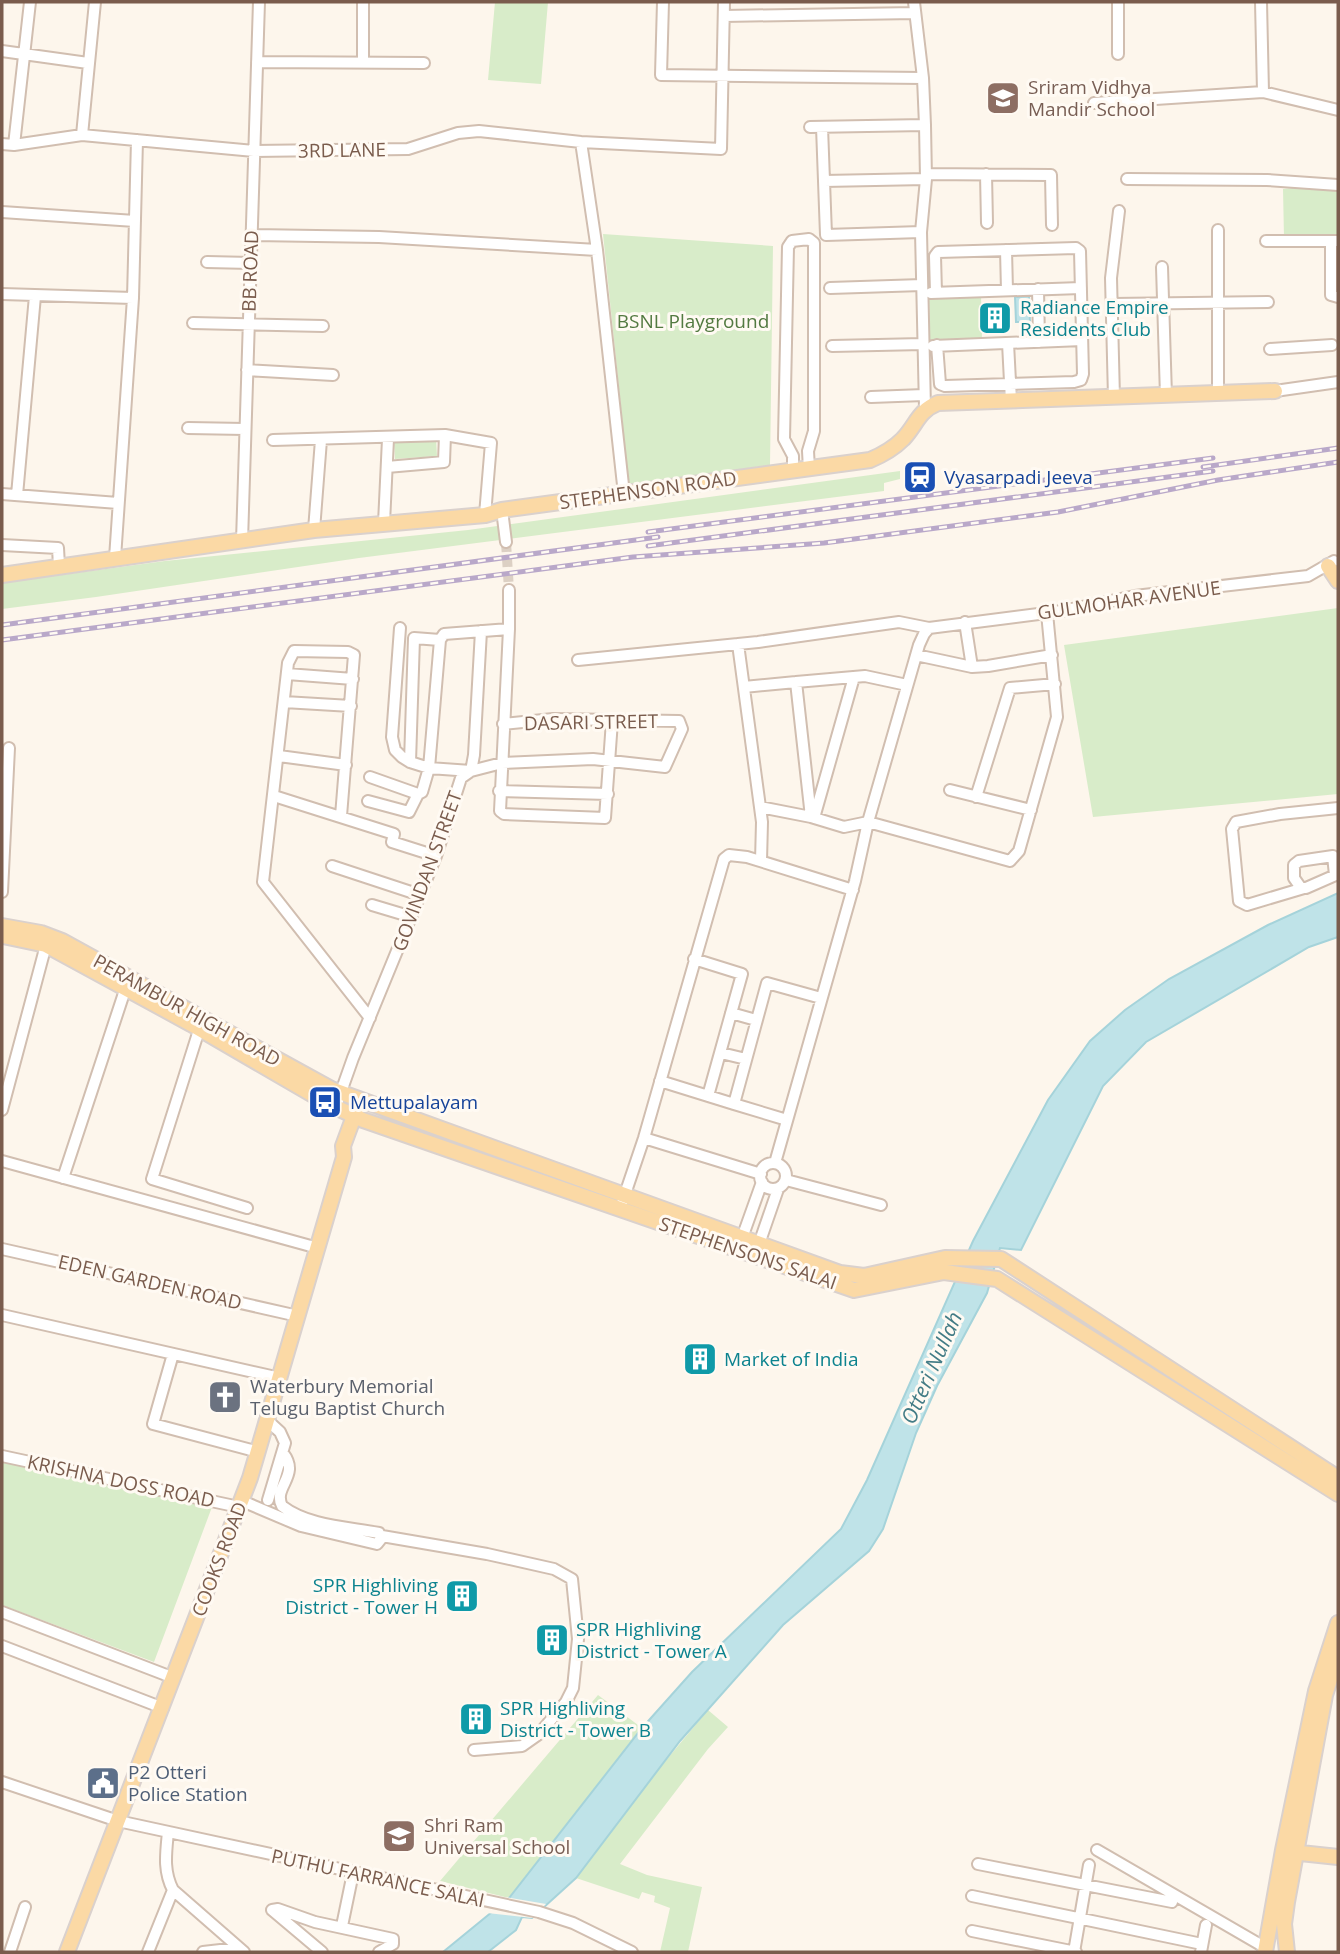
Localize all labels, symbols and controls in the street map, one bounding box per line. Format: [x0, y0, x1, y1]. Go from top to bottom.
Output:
place label: Sriram Vidhya Mandir School [1028, 74, 1155, 122]
school or university icon: Sriram Vidhya Mandir School [984, 79, 1022, 117]
street label: 3RD LANE [298, 136, 386, 164]
street label: BB ROAD [236, 230, 264, 312]
place label: Radiance Empire Residents Club [1020, 294, 1169, 342]
building icon: Radiance Empire Residents Club [976, 299, 1014, 337]
park label: BSNL Playground [617, 308, 769, 334]
station icon: Vyasarpadi Jeeva [901, 458, 939, 496]
place label: Vyasarpadi Jeeva [944, 464, 1093, 490]
street label: STEPHENSON ROAD [558, 465, 738, 515]
street label: GULMOHAR AVENUE [1036, 574, 1222, 626]
street label: DASARI STREET [524, 708, 659, 736]
street label: GOVINDAN STREET [386, 787, 468, 955]
street label: PERAMBUR HIGH ROAD [89, 948, 285, 1072]
bus stop icon: Mettupalayam [306, 1083, 344, 1121]
place label: Mettupalayam [350, 1089, 478, 1115]
street label: STEPHENSONS SALAI [656, 1210, 840, 1296]
street label: EDEN GARDEN ROAD [56, 1248, 244, 1316]
water label: Otteri Nullah [894, 1307, 968, 1428]
building icon: Market of India [681, 1340, 719, 1378]
place label: Market of India [724, 1346, 858, 1372]
place label: Waterbury Memorial Telugu Baptist Church [250, 1373, 445, 1421]
church icon: Waterbury Memorial Telugu Baptist Church [206, 1378, 244, 1416]
street label: KRISHNA DOSS ROAD [25, 1448, 217, 1514]
street label: COOKS ROAD [185, 1498, 253, 1620]
place label: SPR Highliving District - Tower H [285, 1572, 438, 1620]
building icon: SPR Highliving District - Tower H [443, 1577, 481, 1615]
place label: SPR Highliving District - Tower A [576, 1616, 727, 1664]
building icon: SPR Highliving District - Tower A [533, 1621, 571, 1659]
place label: SPR Highliving District - Tower B [500, 1695, 651, 1743]
building icon: SPR Highliving District - Tower B [457, 1700, 495, 1738]
place label: P2 Otteri Police Station [128, 1759, 248, 1807]
public building icon: P2 Otteri Police Station [84, 1764, 122, 1802]
place label: Shri Ram Universal School [424, 1812, 570, 1860]
school or university icon: Shri Ram Universal School [380, 1817, 418, 1855]
street label: PUTHU FARRANCE SALAI [269, 1843, 487, 1913]

